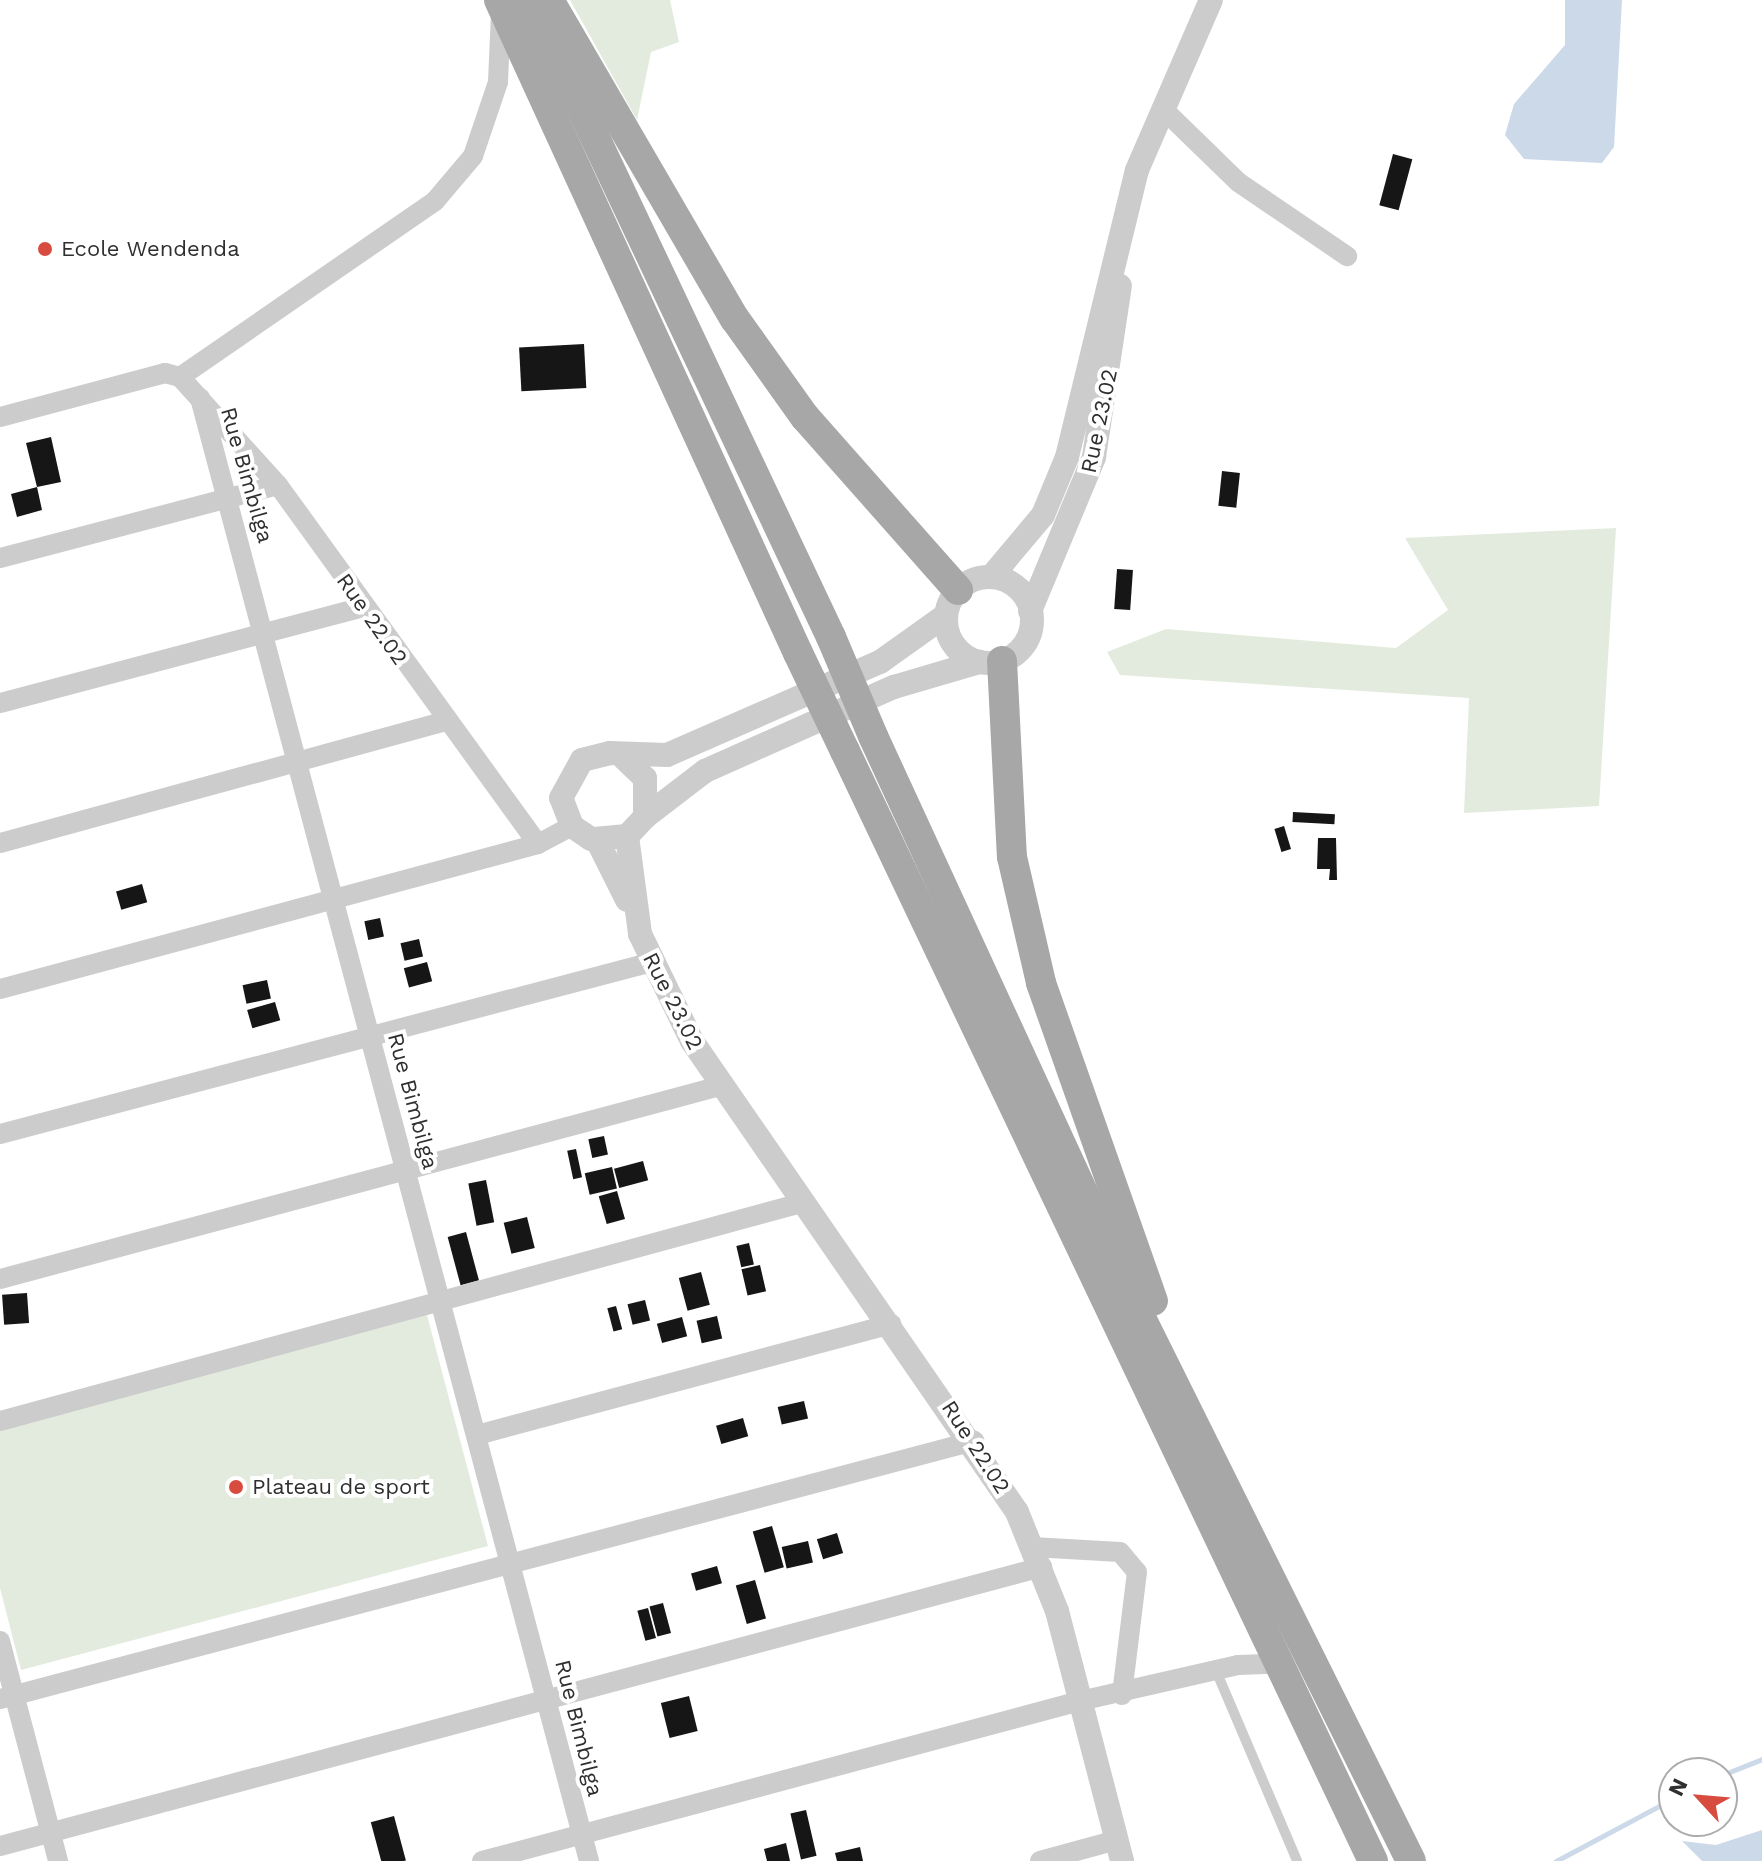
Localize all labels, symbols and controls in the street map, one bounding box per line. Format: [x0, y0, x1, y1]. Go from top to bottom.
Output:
place label: Ecole Wendenda [61, 236, 240, 262]
marker: Ecole Wendenda [36, 240, 54, 258]
street label: Rue 23.02 [1075, 367, 1123, 475]
street label: Rue Bimbilga [215, 404, 279, 546]
street label: Rue 22.02 [331, 568, 413, 670]
street label: Rue 23.02 [637, 948, 709, 1054]
street label: Rue Bimbilga [382, 1030, 444, 1172]
street label: Rue 22.02 [936, 1396, 1016, 1498]
place label: Plateau de sport [252, 1474, 430, 1500]
marker: Plateau de sport [227, 1478, 245, 1496]
street label: Rue Bimbilga [549, 1657, 609, 1799]
north arrow [1658, 1757, 1738, 1837]
text: N [1663, 1774, 1693, 1800]

